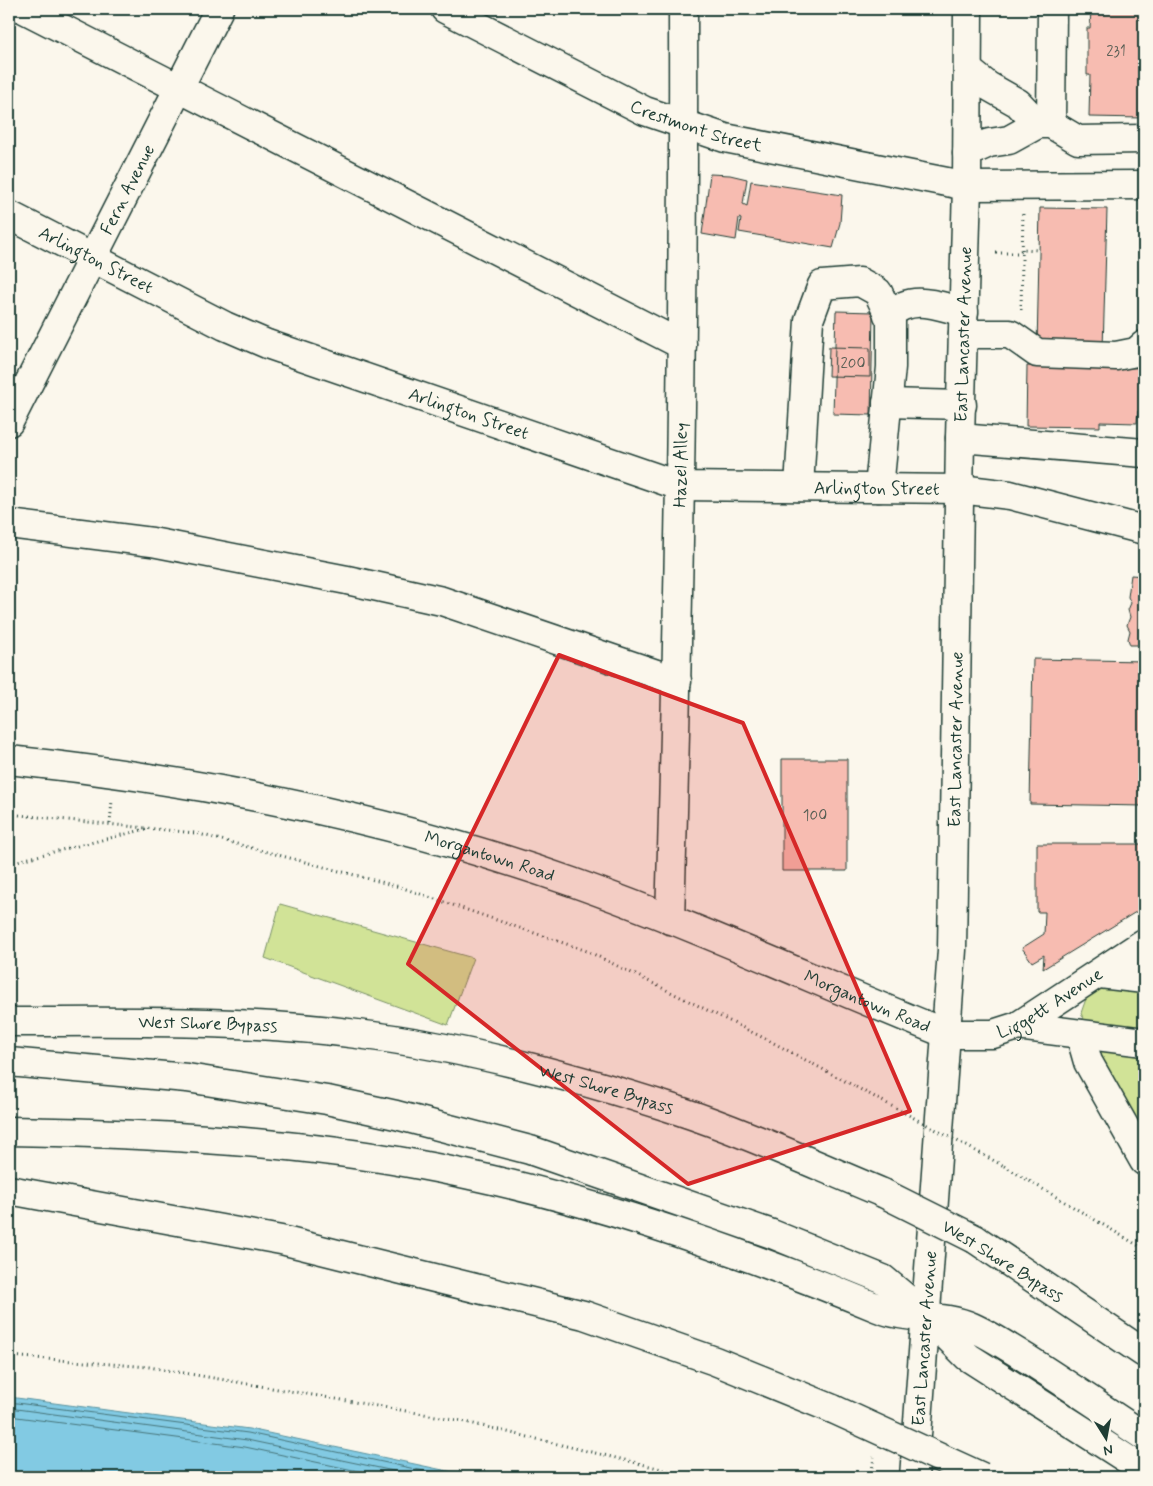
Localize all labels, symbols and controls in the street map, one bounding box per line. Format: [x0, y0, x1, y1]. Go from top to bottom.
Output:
house number: 231 [1106, 42, 1126, 62]
street label: Crestmont Street [626, 94, 765, 158]
street label: Fern Avenue [95, 140, 161, 239]
street label: Arlington Street [34, 221, 157, 300]
street label: East Lancaster Avenue [949, 246, 978, 423]
house number: 200 [841, 354, 865, 374]
street label: Arlington Street [405, 383, 532, 446]
street label: Hazel Alley [669, 422, 694, 508]
street label: Arlington Street [814, 476, 940, 503]
street label: East Lancaster Avenue [943, 651, 970, 828]
house number: 100 [803, 806, 827, 826]
street label: Morgantown Road [422, 826, 558, 888]
street label: Liggett Avenue [994, 962, 1108, 1045]
street label: Morgantown Road [800, 965, 934, 1039]
street label: West Shore Bypass [138, 1011, 278, 1039]
street label: West Shore Bypass [536, 1059, 676, 1121]
street label: West Shore Bypass [937, 1215, 1068, 1309]
street label: East Lancaster Avenue [907, 1250, 943, 1427]
north arrow [1080, 1414, 1130, 1464]
text: N [1102, 1440, 1115, 1460]

